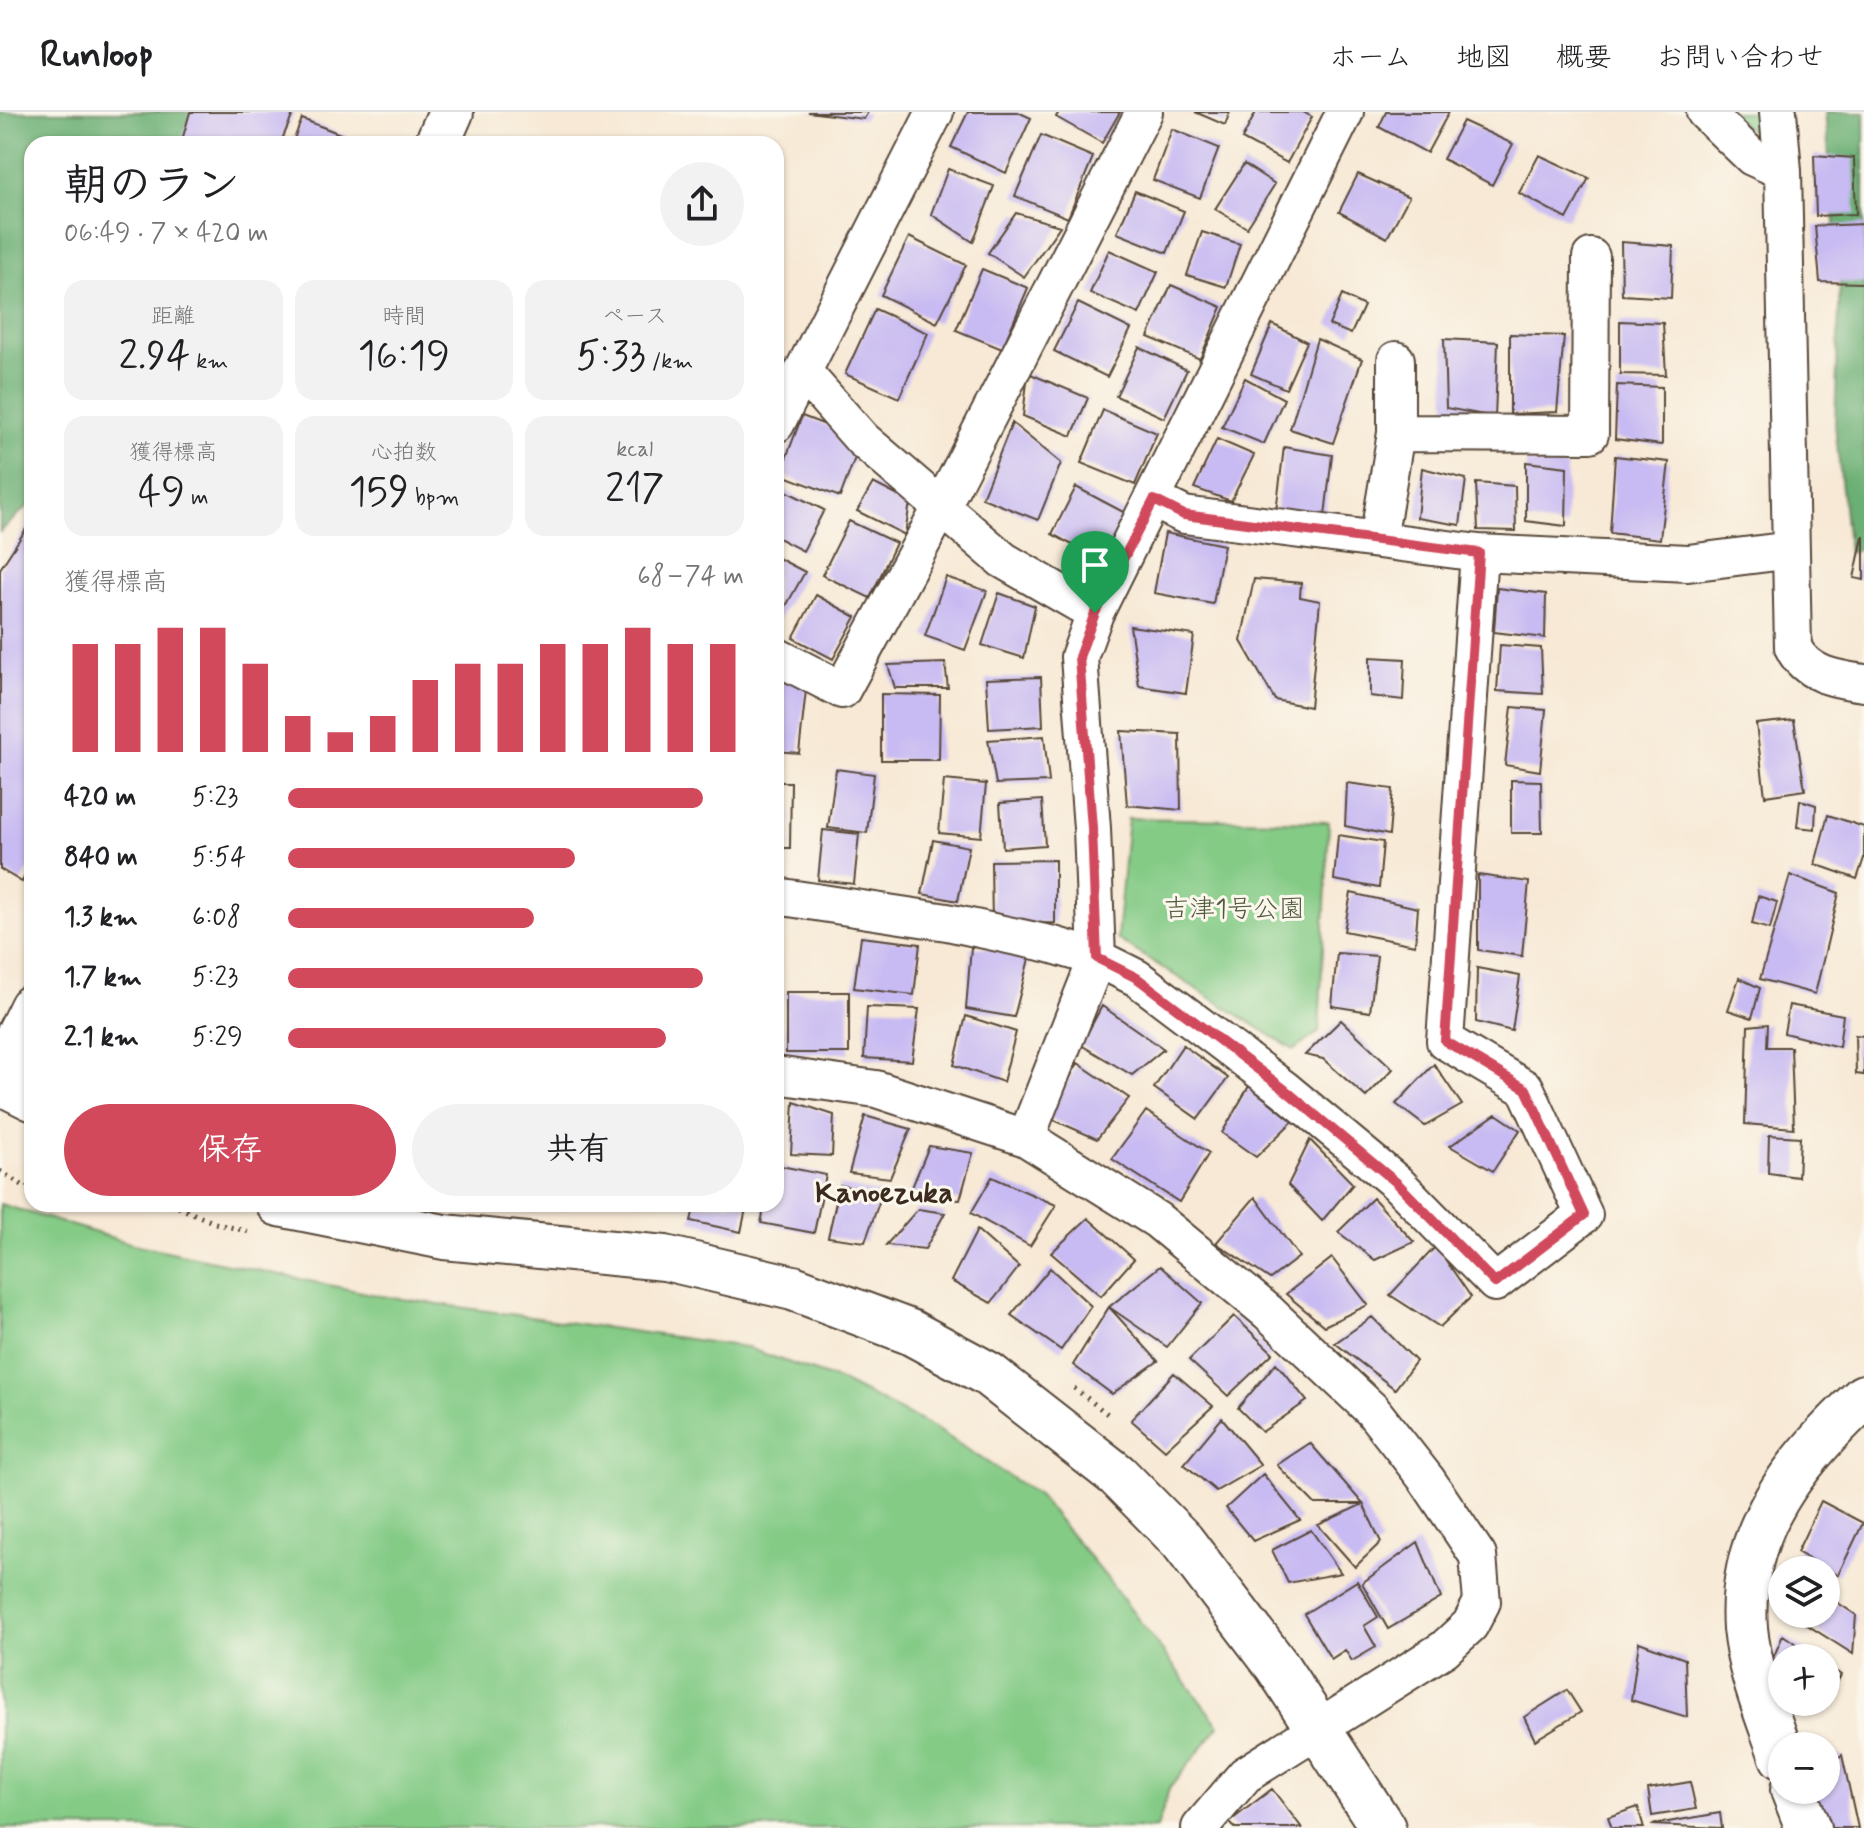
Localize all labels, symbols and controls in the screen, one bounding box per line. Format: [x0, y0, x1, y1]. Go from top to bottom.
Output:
text: Runloop [40, 31, 154, 80]
text: ホーム [1329, 40, 1412, 77]
text: 地図 [1456, 40, 1512, 77]
text: 概要 [1556, 40, 1612, 77]
text: お問い合わせ [1656, 40, 1824, 77]
text: 朝のラン [64, 158, 240, 216]
button: share [660, 162, 744, 246]
text: 06:49 · 7 × 420 m [64, 217, 268, 251]
text: 距離 [151, 303, 195, 331]
text: 時間 [382, 303, 426, 331]
text: ペース [602, 303, 667, 331]
text: 2.94 [118, 331, 190, 383]
text: 16:19 [358, 331, 450, 383]
text: 5:33 [576, 331, 646, 383]
text: km [190, 348, 228, 376]
text: /km [646, 348, 693, 376]
text: kcal [616, 436, 653, 464]
text: 獲得標高 [129, 439, 217, 467]
text: 心拍数 [371, 439, 437, 467]
text: 217 [605, 464, 664, 516]
text: 49 [138, 467, 185, 519]
text: 159 [349, 467, 409, 519]
text: m [185, 484, 209, 512]
text: bpm [409, 484, 459, 512]
pin [1061, 531, 1129, 613]
icon: arrive [1073, 543, 1117, 587]
text: 68–74 m [637, 560, 744, 594]
text: 獲得標高 [64, 566, 168, 600]
text: 420 m [64, 781, 136, 815]
text: 5:23 [192, 781, 238, 815]
text: 840 m [64, 841, 138, 875]
text: 5:54 [192, 841, 246, 875]
park label: 吉津1号公園 [1163, 893, 1305, 927]
text: 1.3 km [64, 901, 138, 935]
text: 6:08 [192, 901, 241, 935]
text: 1.7 km [64, 961, 142, 995]
text: 5:23 [192, 961, 238, 995]
text: 2.1 km [64, 1021, 139, 1055]
text: 5:29 [192, 1021, 243, 1055]
button: 保存 [64, 1104, 396, 1196]
button: 共有 [412, 1104, 744, 1196]
district label: Kanoezuka [815, 1174, 953, 1213]
map controls [1768, 1556, 1840, 1804]
button: layers [1768, 1556, 1840, 1628]
button: + [1768, 1644, 1840, 1716]
button: − [1768, 1732, 1840, 1804]

